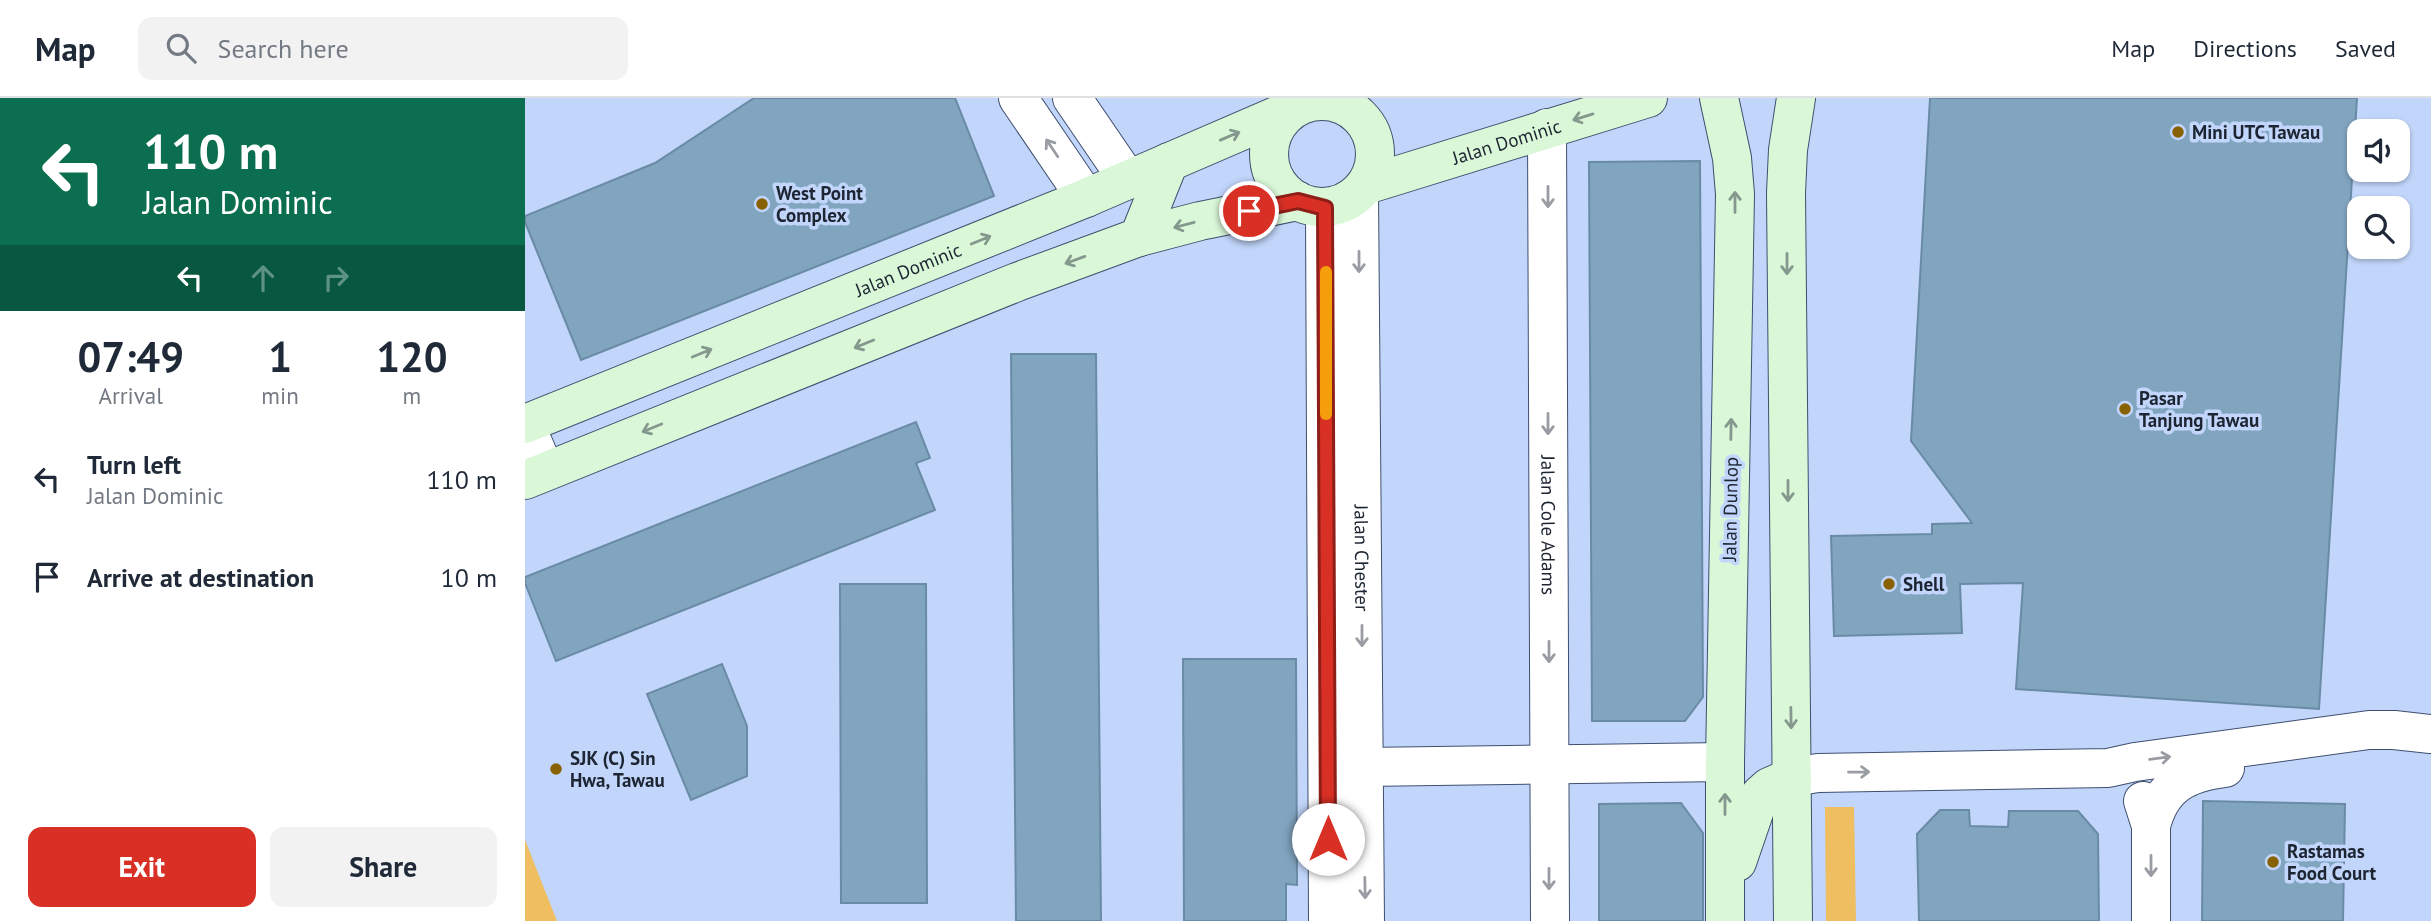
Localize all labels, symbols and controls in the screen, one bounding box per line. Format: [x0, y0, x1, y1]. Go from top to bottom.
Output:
search box [138, 17, 628, 80]
text: Map [35, 27, 96, 70]
icon: search [162, 29, 200, 67]
text: Search here [218, 32, 349, 65]
text: Map [2111, 33, 2155, 64]
text: Directions [2193, 33, 2297, 64]
text: Saved [2335, 33, 2396, 64]
one-way arrow [1572, 112, 1594, 125]
street label: Jalan Dominic [1448, 114, 1564, 170]
text: 110 m [143, 119, 278, 183]
map controls [2347, 119, 2410, 259]
button: sound [2347, 119, 2410, 182]
place label: Mini UTC Tawau [2192, 120, 2320, 144]
marker: Mini UTC Tawau [2170, 124, 2186, 140]
icon: left [28, 126, 119, 217]
one-way arrow [1218, 129, 1240, 142]
one-way arrow [1045, 139, 1059, 158]
text: Jalan Dominic [143, 181, 333, 223]
place label: West Point Complex [776, 181, 863, 227]
pin [1219, 181, 1279, 241]
one-way arrow [1541, 185, 1555, 208]
one-way arrow [1728, 191, 1742, 214]
icon: arrive [1230, 192, 1268, 230]
marker: West Point Complex [754, 196, 770, 212]
button: search [2347, 196, 2410, 259]
one-way arrow [1173, 219, 1195, 232]
one-way arrow [970, 233, 992, 246]
street label: Jalan Dominic [850, 237, 965, 302]
one-way arrow [1352, 250, 1366, 273]
one-way arrow [1780, 252, 1793, 275]
one-way arrow [1065, 255, 1087, 268]
icon: left [171, 259, 209, 297]
icon: ahead [244, 259, 282, 297]
icon: right [317, 259, 355, 297]
text: 07:49 [77, 329, 184, 384]
text: 1 [268, 329, 292, 384]
text: 120 [376, 329, 448, 384]
one-way arrow [853, 338, 875, 351]
one-way arrow [691, 345, 712, 358]
text: Arrival [98, 381, 163, 410]
text: min [261, 381, 299, 410]
text: m [403, 381, 421, 410]
place label: Pasar Tanjung Tawau [2139, 386, 2259, 432]
marker: Pasar Tanjung Tawau [2117, 401, 2133, 417]
one-way arrow [1541, 412, 1555, 435]
one-way arrow [1724, 418, 1738, 441]
one-way arrow [642, 423, 664, 436]
text: Turn left [87, 448, 181, 481]
street label: Jalan Cole Adams [1536, 454, 1561, 595]
street label: Jalan Dunlop [1717, 457, 1743, 562]
icon: left [28, 460, 66, 498]
text: 110 m [426, 463, 497, 496]
one-way arrow [1782, 479, 1795, 502]
text: Jalan Dominic [87, 481, 223, 510]
street label: Jalan Chester [1350, 504, 1374, 612]
icon: arrive [28, 558, 66, 596]
text: Arrive at destination [87, 561, 314, 594]
text: 10 m [441, 561, 497, 594]
place label: Shell [1903, 572, 1945, 596]
marker: Shell [1881, 576, 1897, 592]
one-way arrow [1356, 625, 1369, 648]
one-way arrow [1542, 640, 1556, 663]
one-way arrow [1784, 707, 1798, 730]
place label: SJK (C) Sin Hwa, Tawau [570, 746, 665, 792]
one-way arrow [2148, 752, 2170, 765]
marker: SJK (C) Sin Hwa, Tawau [548, 761, 564, 777]
one-way arrow [1848, 765, 1871, 778]
one-way arrow [1718, 793, 1732, 816]
position arrow [1291, 802, 1365, 876]
button: Exit [28, 827, 256, 907]
button: Share [270, 827, 497, 907]
place label: Rastamas Food Court [2287, 839, 2376, 885]
one-way arrow [2144, 854, 2158, 877]
marker: Rastamas Food Court [2265, 854, 2281, 870]
one-way arrow [1542, 867, 1556, 890]
one-way arrow [1358, 877, 1372, 900]

